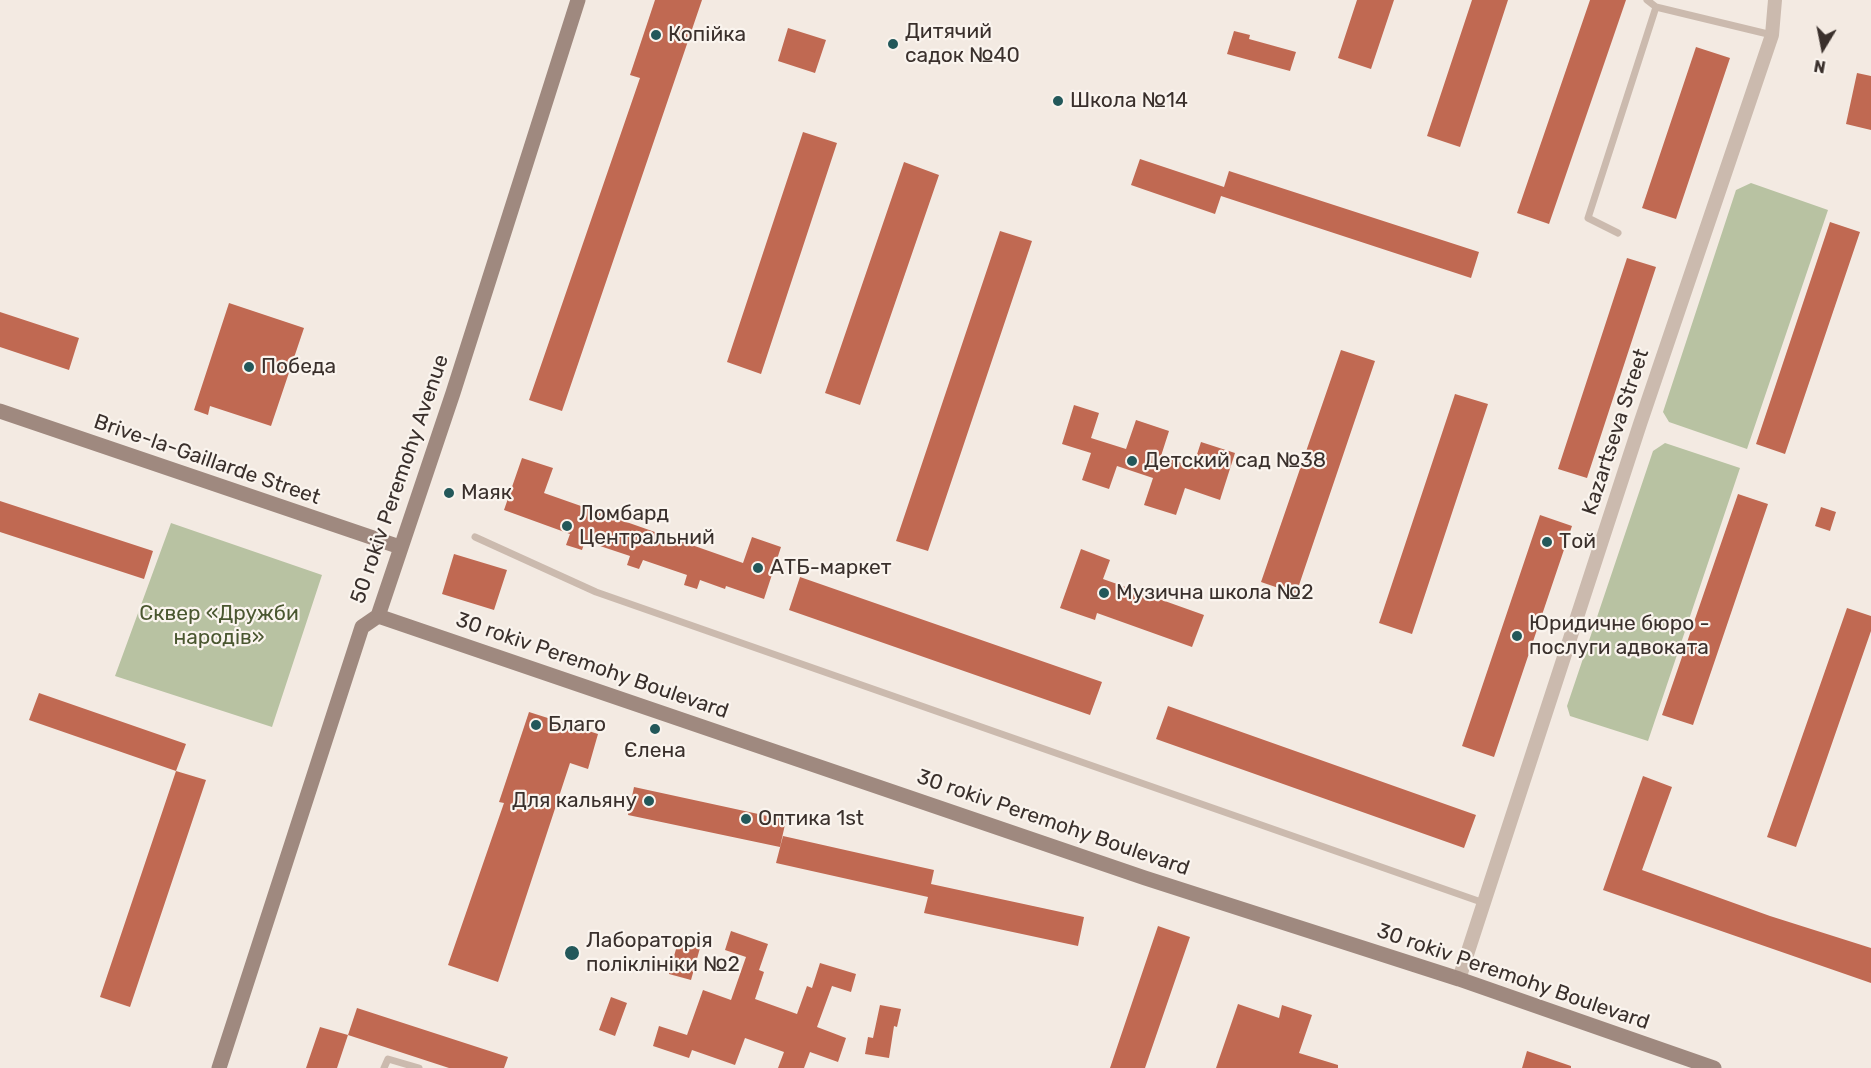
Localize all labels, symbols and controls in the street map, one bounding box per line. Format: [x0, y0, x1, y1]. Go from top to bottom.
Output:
north arrow [1793, 18, 1853, 78]
place label: Дитячий садок №40 [905, 19, 1020, 69]
place label: Копійка [668, 22, 746, 48]
marker: Копійка [649, 28, 663, 42]
marker: Дитячий садок №40 [886, 37, 900, 51]
text: N [1812, 56, 1827, 77]
place label: Школа №14 [1070, 88, 1188, 114]
marker: Школа №14 [1051, 94, 1065, 108]
street label: Kazartseva Street [1577, 346, 1655, 518]
street label: 50 rokiv Peremohy Avenue [346, 351, 454, 607]
place label: Победа [261, 354, 336, 380]
marker: Победа [242, 360, 256, 374]
street label: Brive-la-Gaillarde Street [90, 409, 324, 511]
place label: Детский сад №38 [1144, 448, 1326, 474]
marker: Детский сад №38 [1125, 454, 1139, 468]
place label: Маяк [461, 480, 512, 506]
marker: Маяк [442, 486, 456, 500]
place label: Ломбард Центральний [579, 501, 715, 551]
marker: Ломбард Центральний [560, 519, 574, 533]
place label: Той [1559, 529, 1596, 555]
marker: Той [1540, 535, 1554, 549]
place label: АТБ-маркет [770, 555, 892, 581]
marker: АТБ-маркет [751, 561, 765, 575]
place label: Музична школа №2 [1116, 580, 1313, 606]
marker: Музична школа №2 [1097, 586, 1111, 600]
park label: Сквер «Дружби народів» [139, 601, 299, 651]
street label: 30 rokiv Peremohy Boulevard [452, 607, 732, 725]
place label: Юридичне бюро - послуги адвоката [1529, 611, 1710, 661]
marker: Юридичне бюро - послуги адвоката [1510, 629, 1524, 643]
place label: Благо [548, 712, 606, 738]
marker: Благо [529, 718, 543, 732]
marker: Єлена [648, 722, 662, 736]
place label: Єлена [624, 738, 686, 764]
street label: 30 rokiv Peremohy Boulevard [913, 764, 1193, 882]
place label: Для кальяну [512, 788, 637, 814]
marker: Для кальяну [642, 794, 656, 808]
place label: Оптика 1st [758, 806, 864, 832]
marker: Оптика 1st [739, 812, 753, 826]
street label: 30 rokiv Peremohy Boulevard [1373, 918, 1653, 1036]
place label: Лабораторія поліклініки №2 [586, 928, 740, 978]
marker: Лабораторія поліклініки №2 [563, 944, 581, 962]

